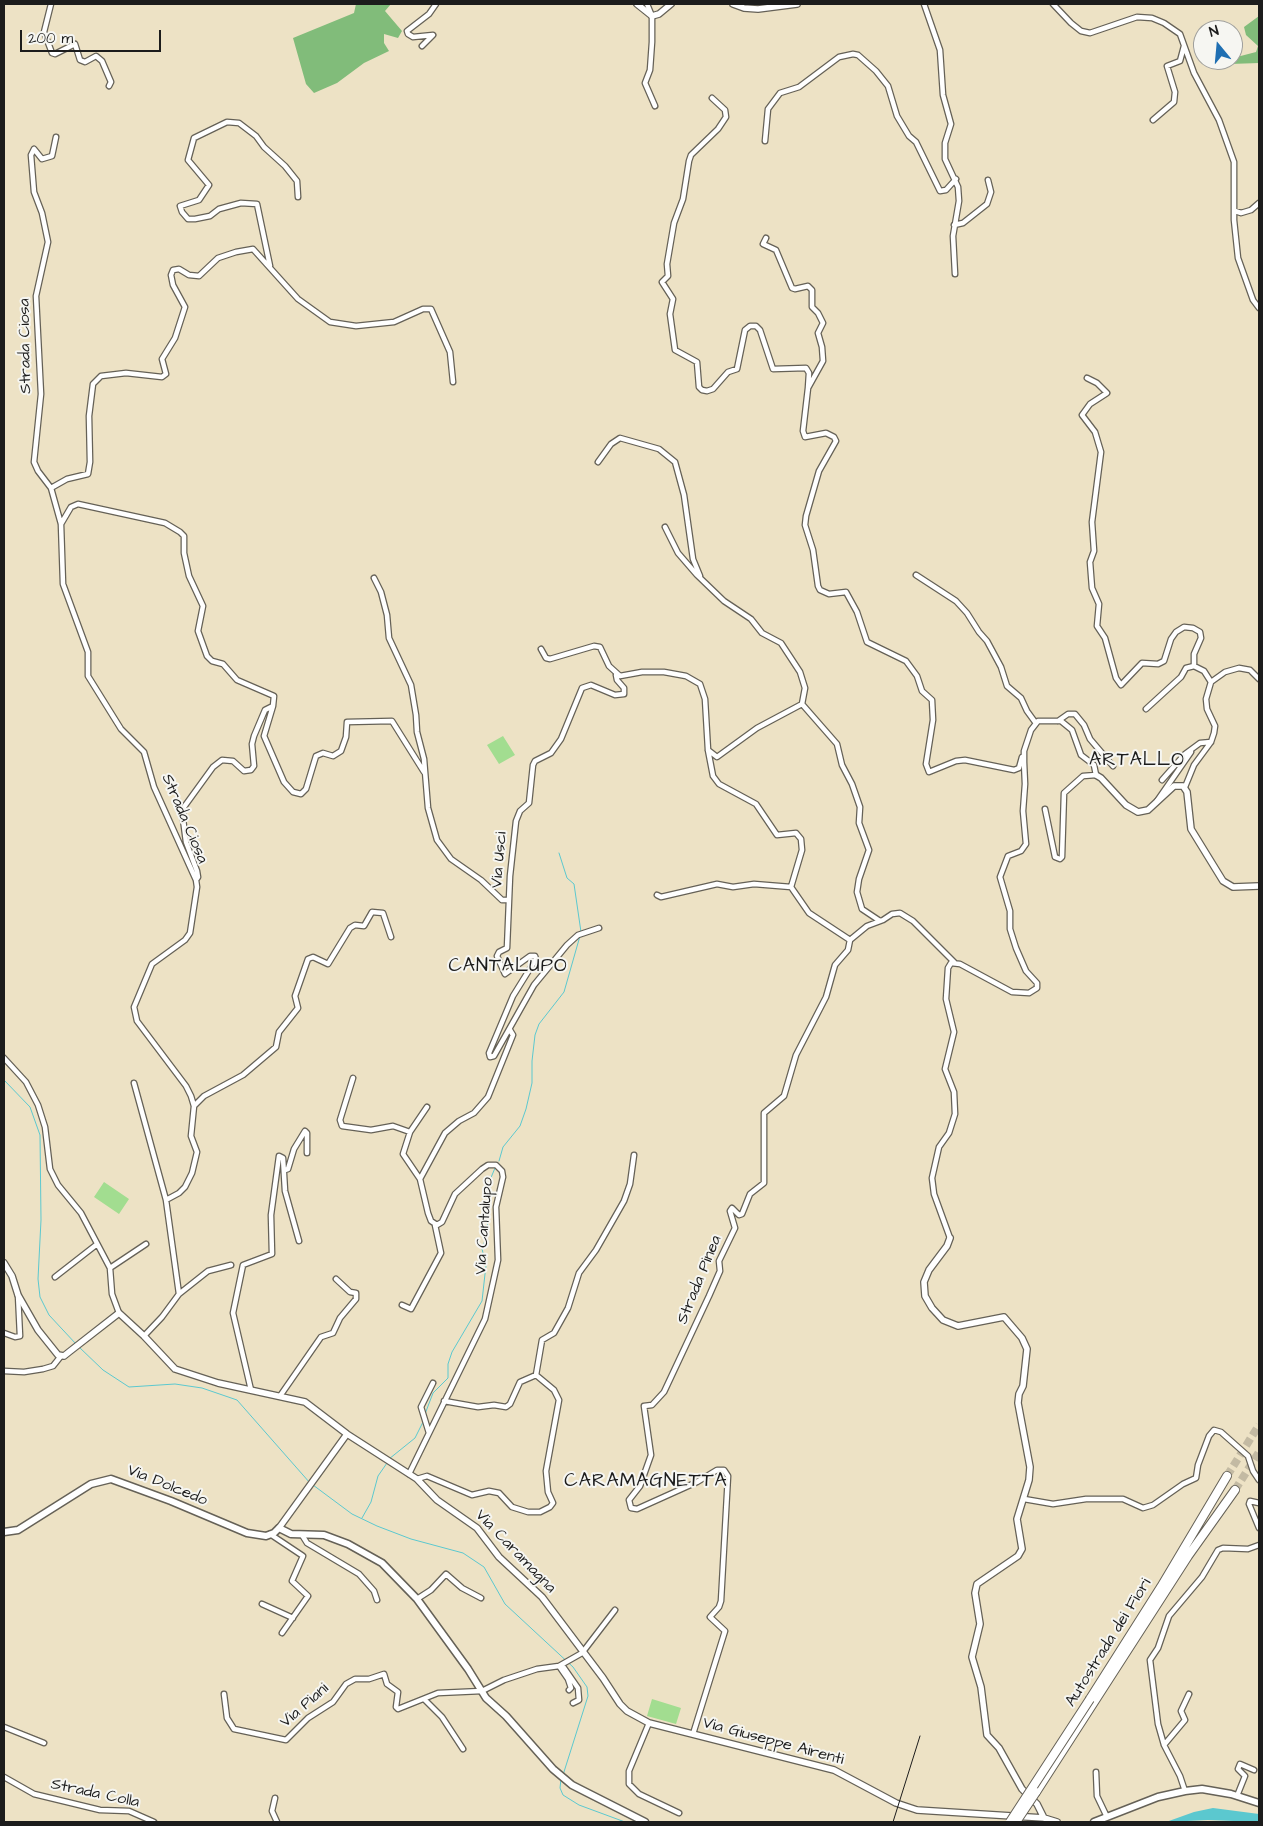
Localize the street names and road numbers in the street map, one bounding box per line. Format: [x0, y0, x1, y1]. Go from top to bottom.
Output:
street label: Strada Ciosa [16, 298, 36, 394]
street label: Strada Ciosa [157, 771, 211, 867]
street label: Via Usci [488, 831, 512, 889]
street label: Via Cantalupo [472, 1177, 498, 1275]
street label: Strada Pinea [674, 1233, 726, 1327]
street label: Via Dolcedo [124, 1461, 210, 1511]
street label: Via Caramagna [470, 1506, 560, 1598]
street label: Autostrada dei Fiori [1062, 1575, 1156, 1711]
street label: Via Piani [277, 1680, 333, 1732]
street label: Via Giuseppe Airenti [700, 1714, 846, 1770]
street label: Strada Colla [49, 1775, 141, 1813]

